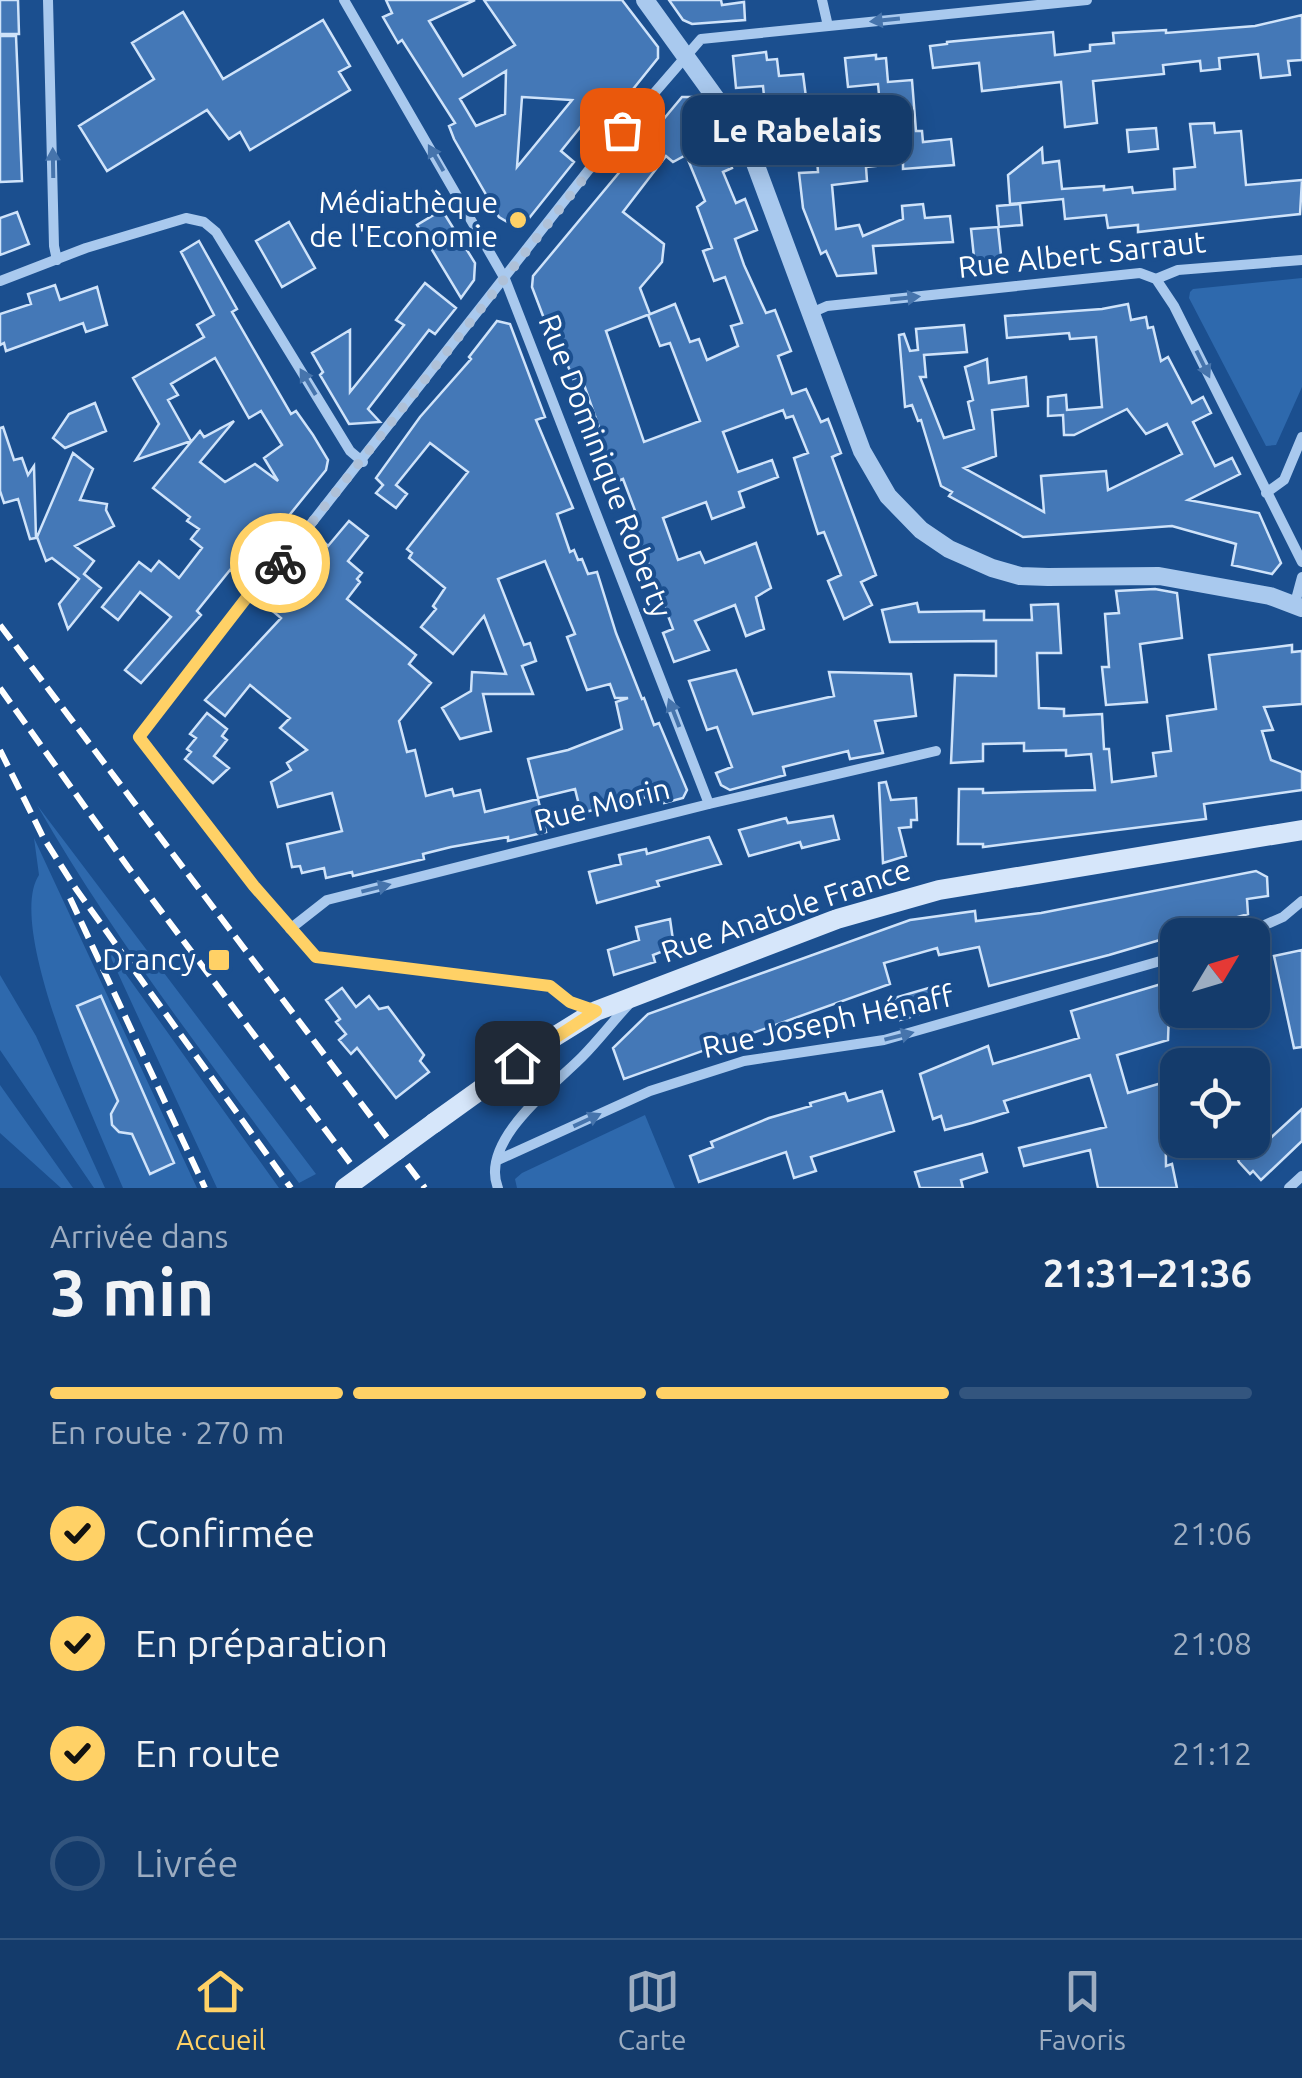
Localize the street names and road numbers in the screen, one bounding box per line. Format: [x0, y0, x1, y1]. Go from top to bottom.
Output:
street label: Rue Albert Sarraut [956, 224, 1208, 284]
street label: Rue Dominique Roberty [532, 309, 679, 622]
street label: Rue Morin [530, 771, 673, 837]
street label: Rue Anatole France [657, 851, 915, 969]
street label: Rue Joseph Hénaff [699, 978, 956, 1064]

